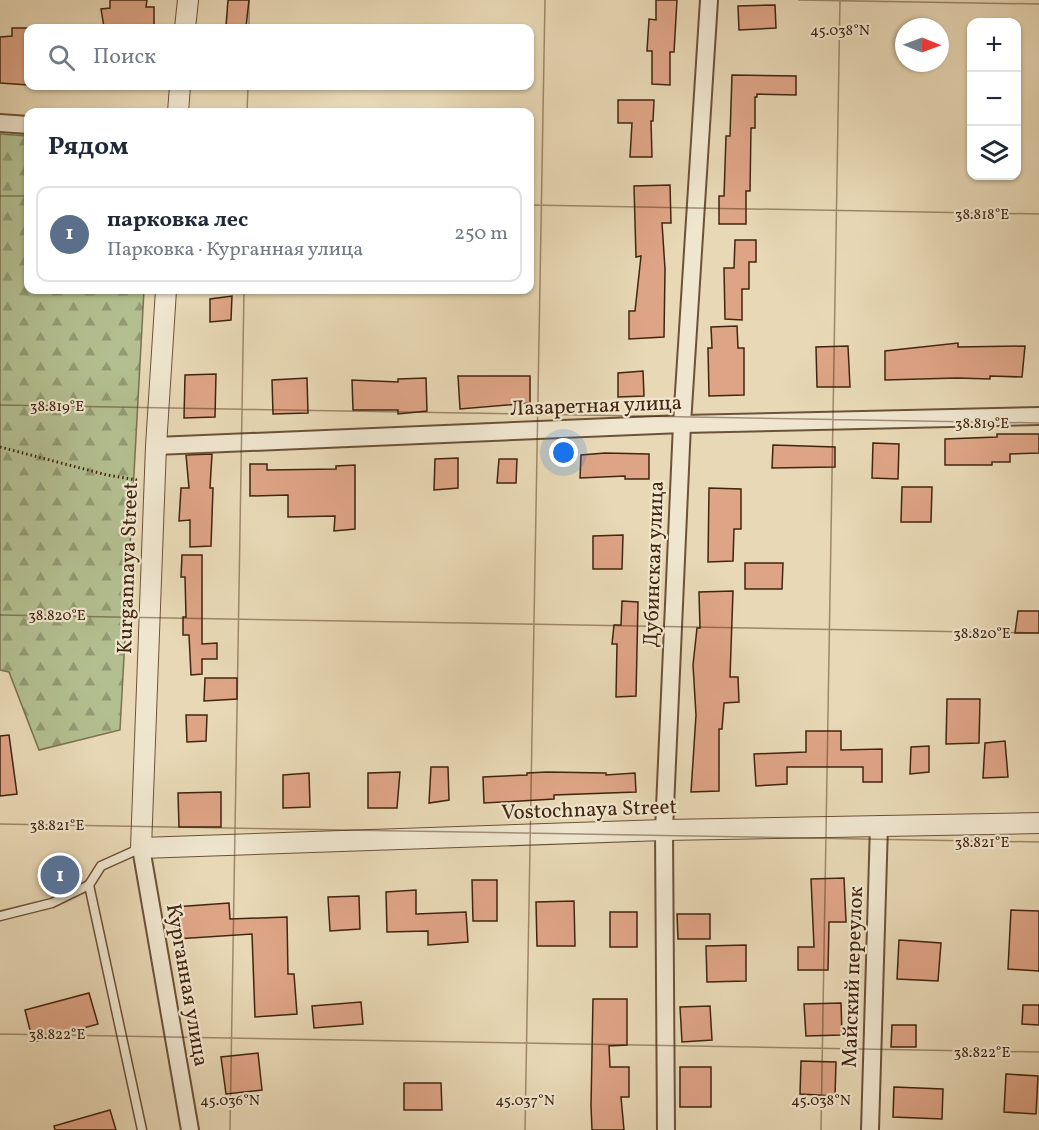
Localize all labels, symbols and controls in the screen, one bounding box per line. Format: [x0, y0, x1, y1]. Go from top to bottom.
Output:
north arrow [895, 18, 949, 72]
map controls [967, 18, 1021, 180]
button: + [967, 18, 1021, 72]
text: 45.038°N [810, 21, 870, 42]
search box [24, 24, 534, 90]
icon: search [45, 41, 78, 74]
text: Поиск [93, 42, 156, 73]
button: − [967, 72, 1021, 126]
button: layers [967, 126, 1021, 180]
text: Рядом [48, 129, 128, 165]
text: парковка лес [107, 205, 248, 236]
text: 38.818°E [955, 205, 1009, 226]
text: 1 [65, 220, 74, 248]
text: 250 m [454, 220, 508, 248]
text: Парковка · Курганная улица [107, 236, 363, 264]
street label: Лазаретная улица [509, 389, 683, 424]
text: 38.819°E [30, 397, 84, 418]
text: 38.819°E [955, 414, 1009, 435]
your location [549, 438, 578, 467]
street label: Дубинская улица [637, 480, 672, 648]
street label: Kurgannaya Street [111, 482, 146, 655]
text: 38.820°E [28, 606, 86, 627]
text: 38.820°E [953, 624, 1011, 645]
street label: Vostochnaya Street [501, 793, 677, 828]
text: 38.821°E [30, 816, 84, 837]
text: 38.821°E [955, 833, 1009, 854]
pin: 1 [40, 852, 80, 898]
street label: Майский переулок [836, 886, 871, 1068]
street label: Курганная улица [158, 902, 215, 1069]
text: 38.822°E [29, 1025, 85, 1046]
text: 38.822°E [954, 1043, 1010, 1064]
text: 45.036°N [200, 1091, 260, 1112]
text: 45.037°N [495, 1091, 555, 1112]
text: 45.038°N [791, 1091, 851, 1112]

